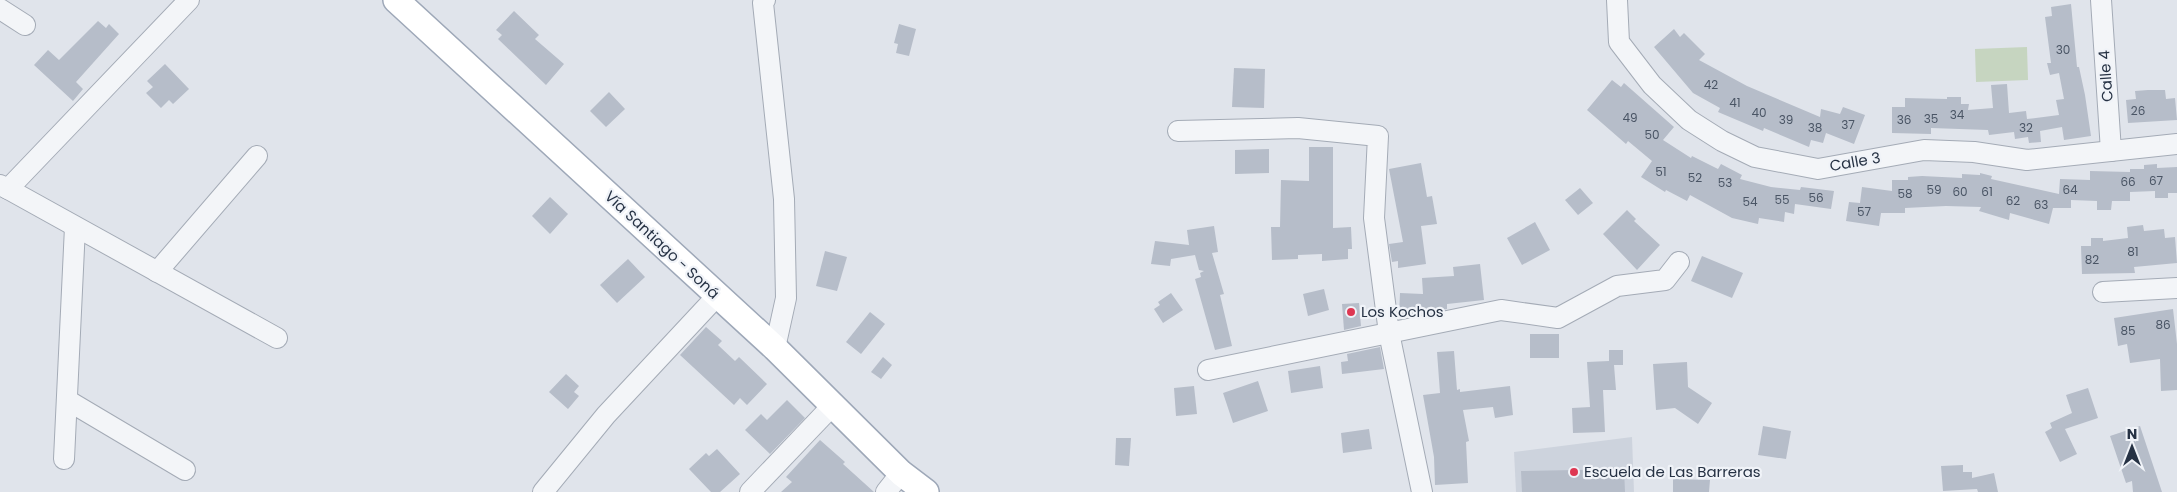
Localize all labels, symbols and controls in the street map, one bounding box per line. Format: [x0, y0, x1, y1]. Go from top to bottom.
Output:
house number: 30 [2056, 41, 2070, 58]
street label: Calle 4 [2093, 49, 2118, 103]
house number: 42 [1704, 76, 1718, 93]
house number: 41 [1729, 94, 1741, 111]
house number: 26 [2131, 102, 2145, 119]
house number: 40 [1751, 104, 1767, 121]
house number: 34 [1950, 106, 1965, 123]
house number: 49 [1622, 109, 1638, 126]
house number: 35 [1924, 110, 1938, 127]
house number: 39 [1779, 111, 1793, 128]
house number: 36 [1897, 111, 1911, 128]
house number: 37 [1841, 116, 1855, 133]
house number: 38 [1808, 119, 1822, 136]
house number: 32 [2019, 119, 2033, 136]
house number: 50 [1644, 126, 1660, 143]
street label: Calle 3 [1828, 147, 1882, 176]
house number: 51 [1655, 163, 1667, 180]
house number: 52 [1688, 169, 1702, 186]
house number: 67 [2149, 172, 2164, 189]
house number: 66 [2120, 173, 2136, 190]
house number: 53 [1718, 174, 1732, 191]
house number: 59 [1926, 181, 1942, 198]
house number: 64 [2062, 181, 2078, 198]
house number: 60 [1952, 183, 1968, 200]
house number: 61 [1981, 183, 1993, 200]
house number: 58 [1897, 185, 1913, 202]
street label: Vía Santiago - Soná [600, 186, 724, 303]
house number: 56 [1808, 189, 1824, 206]
house number: 55 [1774, 191, 1790, 208]
house number: 62 [2006, 192, 2020, 209]
house number: 54 [1742, 193, 1758, 210]
house number: 63 [2034, 196, 2048, 213]
house number: 57 [1857, 203, 1871, 220]
house number: 81 [2127, 243, 2139, 260]
house number: 82 [2085, 251, 2099, 268]
place label: Los Kochos [1361, 301, 1444, 322]
marker: Los Kochos [1345, 306, 1357, 318]
house number: 86 [2155, 316, 2171, 333]
house number: 85 [2120, 322, 2136, 339]
north arrow [2107, 422, 2157, 472]
text: N [2127, 424, 2137, 444]
place label: Escuela de Las Barreras [1584, 461, 1761, 482]
marker: Escuela de Las Barreras [1568, 466, 1580, 478]

